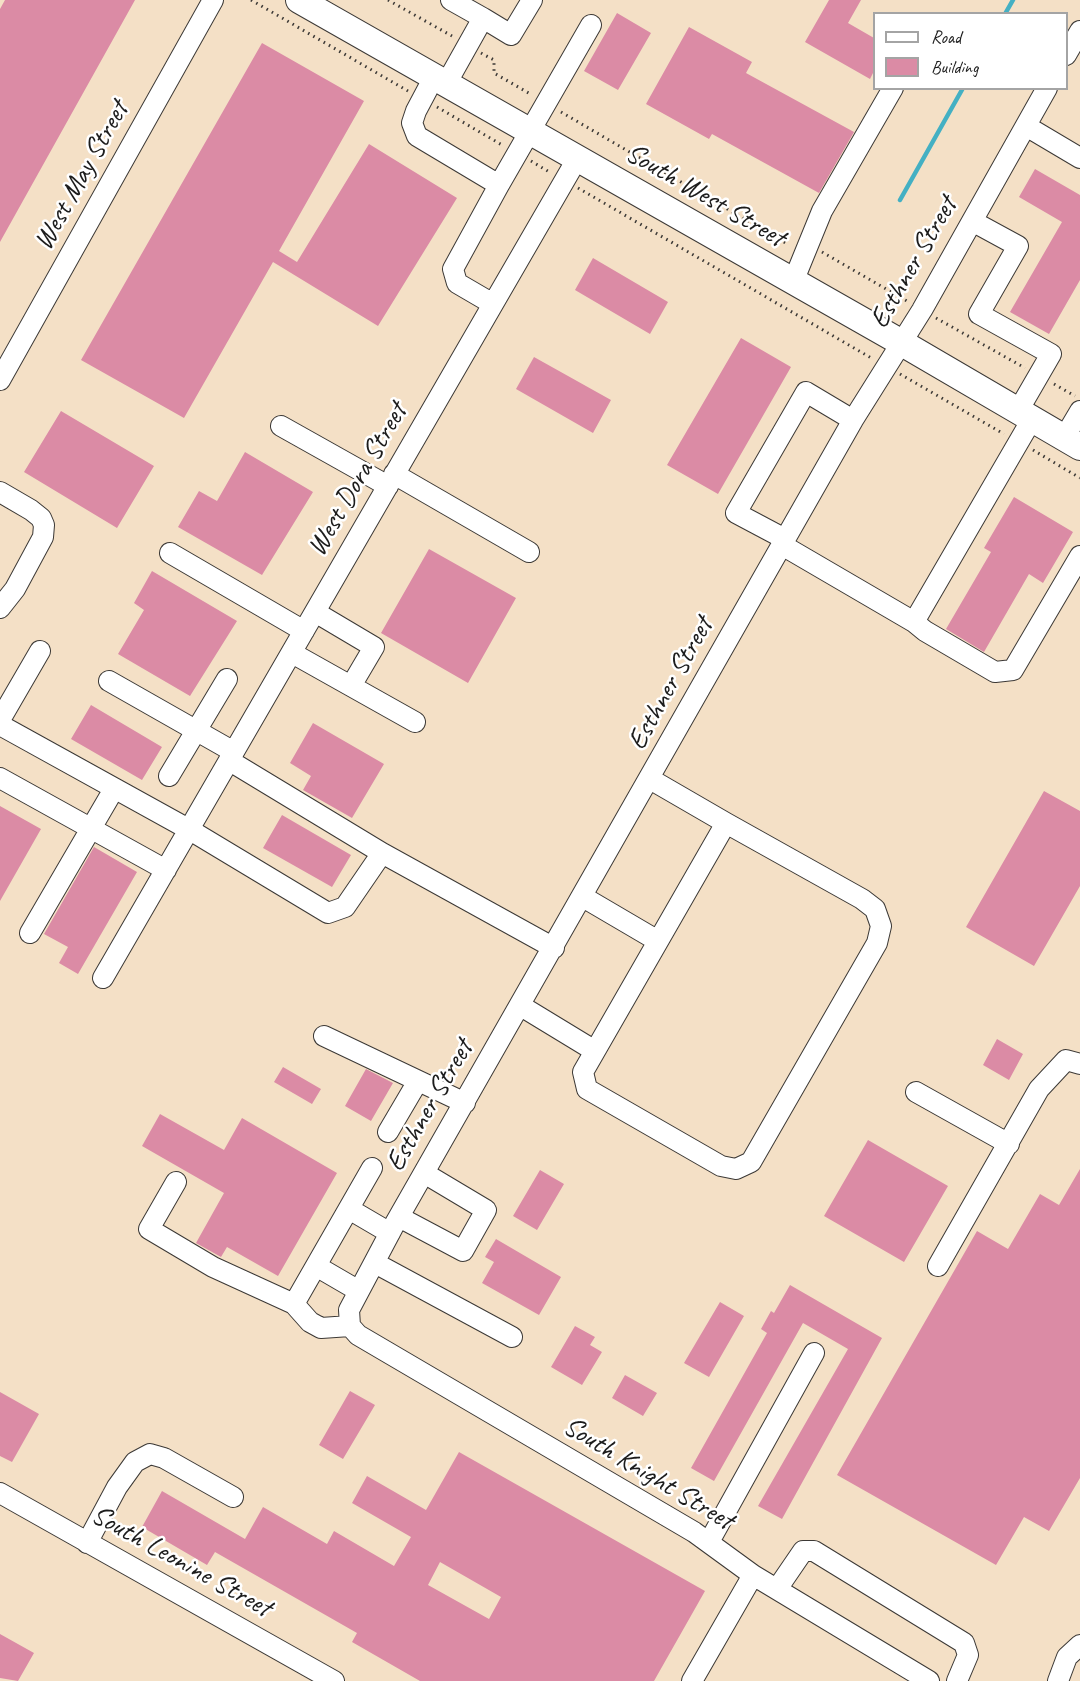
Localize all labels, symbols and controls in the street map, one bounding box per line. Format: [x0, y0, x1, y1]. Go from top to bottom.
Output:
legend [873, 12, 1068, 90]
text: Road [931, 26, 961, 48]
text: Building [931, 56, 978, 78]
street label: West May Street [27, 96, 137, 256]
street label: South West Street [619, 137, 791, 255]
street label: Esthner Street [863, 191, 965, 335]
street label: West Dora Street [301, 398, 415, 562]
street label: Esthner Street [621, 612, 721, 756]
street label: Esthner Street [379, 1034, 481, 1178]
street label: South Knight Street [557, 1410, 739, 1538]
street label: South Leonine Street [85, 1499, 277, 1625]

